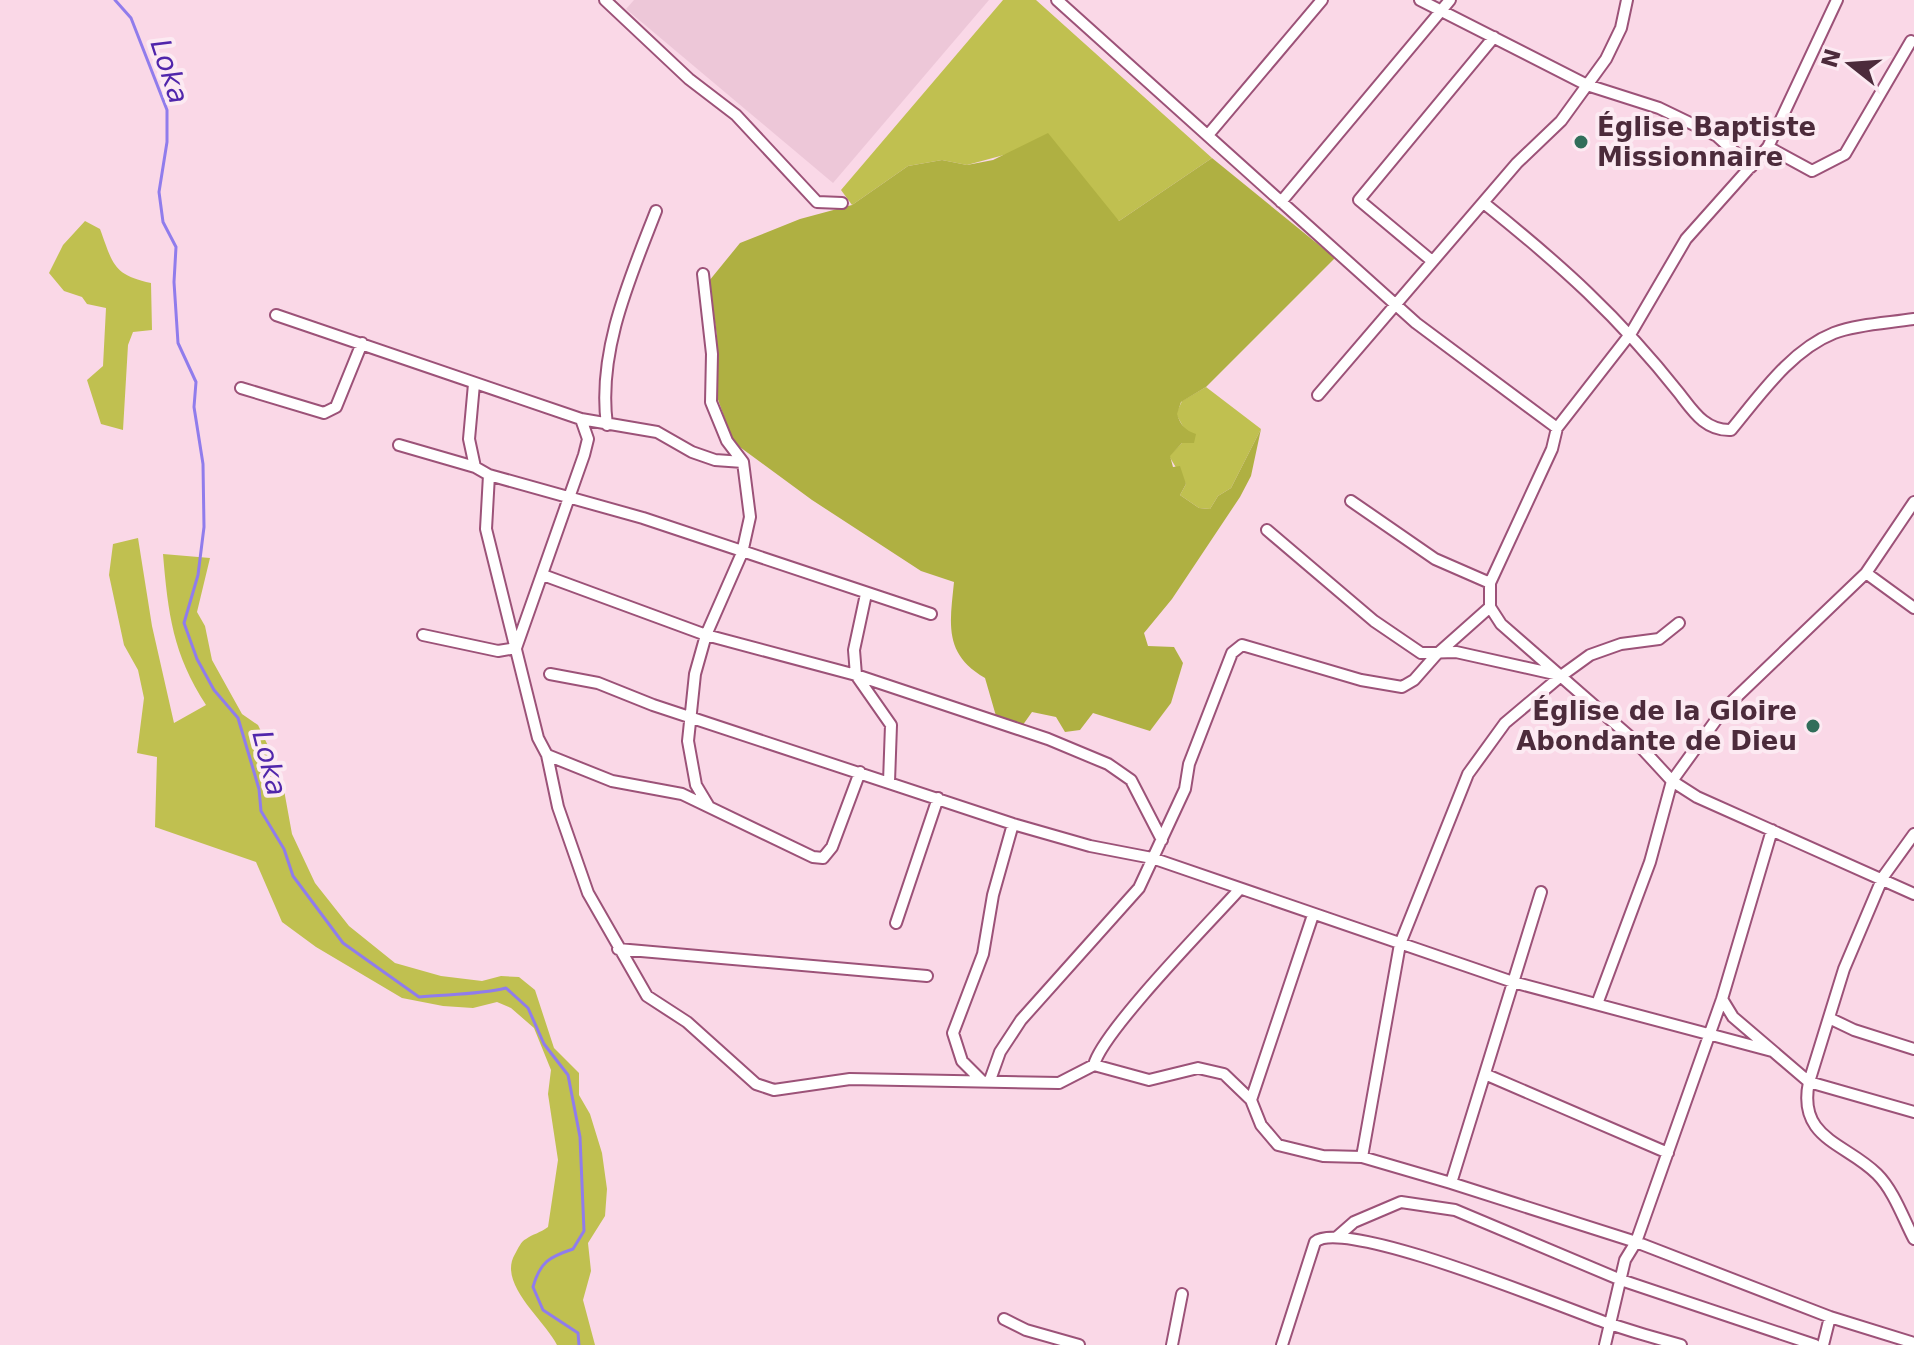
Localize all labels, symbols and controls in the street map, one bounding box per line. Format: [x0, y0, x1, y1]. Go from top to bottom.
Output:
north arrow [1810, 24, 1890, 104]
water label: Loka [144, 35, 195, 108]
text: N [1817, 46, 1846, 71]
place label: Église Baptiste Missionnaire [1597, 111, 1816, 172]
marker: Église Baptiste Missionnaire [1572, 133, 1590, 151]
place label: Église de la Gloire Abondante de Dieu [1516, 695, 1797, 756]
marker: Église de la Gloire Abondante de Dieu [1804, 717, 1822, 735]
water label: Loka [246, 727, 294, 799]

